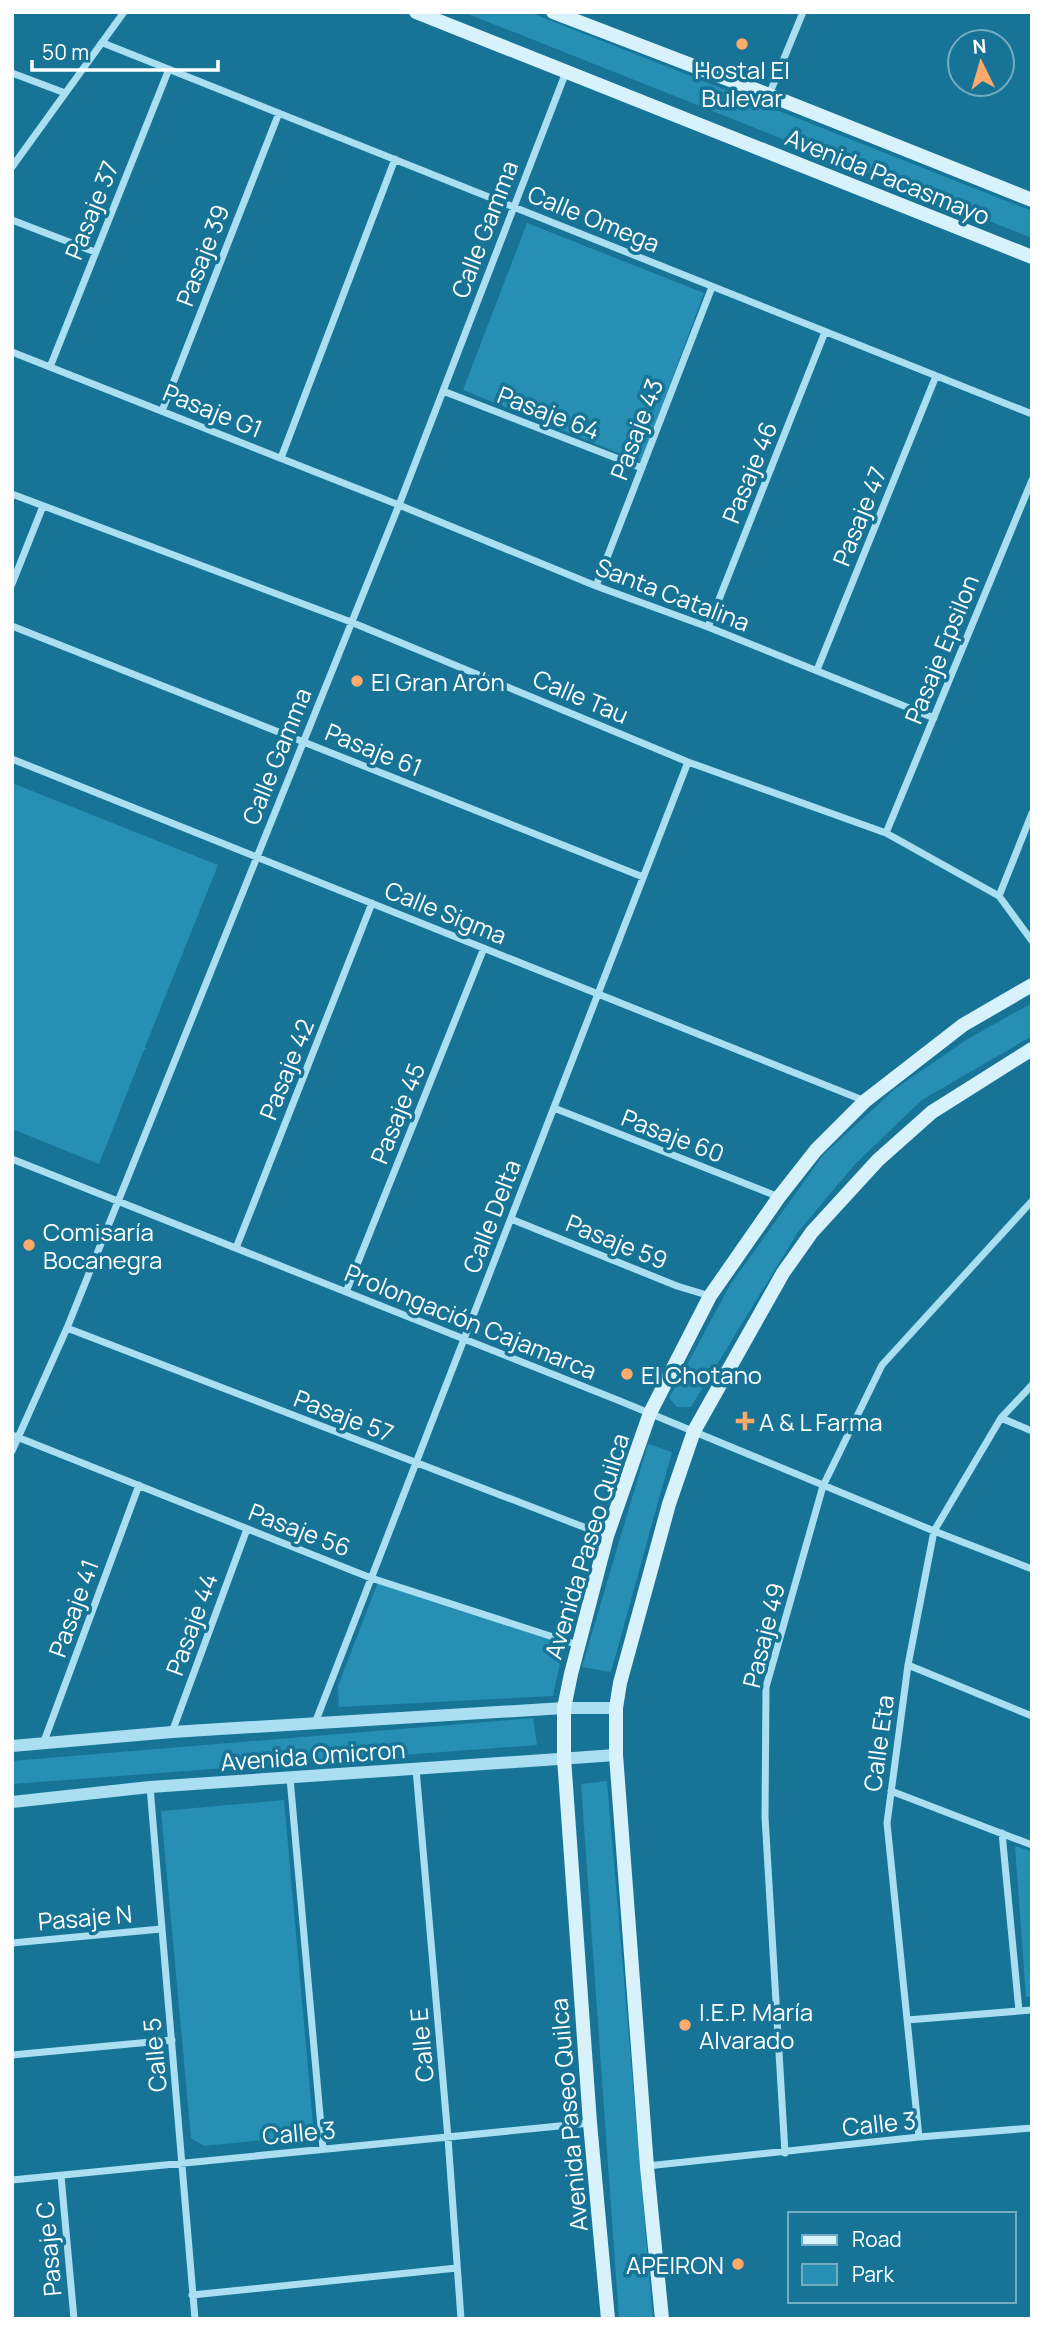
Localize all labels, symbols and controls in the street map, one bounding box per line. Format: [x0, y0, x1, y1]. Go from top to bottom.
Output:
scale bar [32, 28, 217, 72]
north arrow [946, 28, 1016, 98]
text: N [972, 33, 987, 60]
marker: Hostal El Bulevar [734, 36, 750, 52]
text: 50 m [42, 38, 89, 66]
place label: Hostal El Bulevar [694, 53, 790, 114]
street label: Avenida Pacasmayo [781, 120, 995, 232]
street label: Calle Gamma [443, 155, 525, 303]
street label: Pasaje 37 [56, 156, 126, 264]
street label: Calle Omega [523, 177, 665, 259]
street label: Pasaje 39 [168, 200, 236, 310]
street label: Pasaje 43 [602, 374, 670, 484]
street label: Pasaje G1 [158, 375, 268, 445]
street label: Pasaje 64 [493, 377, 605, 447]
street label: Pasaje 46 [714, 416, 784, 528]
street label: Pasaje 47 [824, 461, 894, 571]
street label: Santa Catalina [591, 550, 755, 638]
street label: Pasaje Epsilon [896, 570, 986, 728]
street label: Calle Tau [528, 661, 634, 731]
place label: El Gran Arón [371, 665, 505, 698]
marker: El Gran Arón [349, 673, 365, 689]
street label: Calle Gamma [234, 683, 318, 829]
street label: Pasaje 61 [321, 715, 427, 783]
street label: Calle Sigma [380, 873, 512, 951]
street label: Pasaje 42 [251, 1014, 321, 1124]
street label: Pasaje 45 [362, 1058, 432, 1168]
street label: Pasaje 60 [617, 1100, 729, 1170]
street label: Calle Delta [454, 1154, 528, 1278]
street label: Pasaje 59 [561, 1206, 673, 1276]
place label: Comisaría Bocanegra [43, 1215, 162, 1276]
marker: Comisaría Bocanegra [21, 1237, 37, 1253]
street label: Prolongación Cajamarca [340, 1255, 602, 1387]
place label: El Chotano [641, 1358, 762, 1391]
marker: El Chotano [619, 1366, 635, 1382]
street label: Pasaje 57 [290, 1381, 398, 1449]
place label: A & L Farma [759, 1405, 883, 1438]
marker: A & L Farma [737, 1413, 753, 1429]
street label: Avenida Paseo Quilca [536, 1429, 636, 1663]
street label: Pasaje 56 [244, 1494, 356, 1564]
street label: Pasaje 41 [40, 1555, 106, 1661]
street label: Pasaje 44 [157, 1568, 225, 1680]
street label: Pasaje 49 [734, 1579, 792, 1691]
street label: Calle Eta [855, 1693, 901, 1793]
street label: Avenida Omicron [219, 1732, 407, 1778]
street label: Pasaje N [37, 1896, 133, 1938]
place label: I.E.P. María Alvarado [699, 1995, 813, 2056]
street label: Avenida Paseo Quilca [541, 1997, 595, 2233]
street label: Calle E [401, 2007, 441, 2083]
street label: Calle 5 [134, 2017, 174, 2093]
marker: I.E.P. María Alvarado [677, 2017, 693, 2033]
street label: Calle 3 [841, 2103, 917, 2143]
street label: Calle 3 [261, 2112, 337, 2152]
street label: Pasaje C [27, 2200, 69, 2298]
legend [788, 2212, 1016, 2303]
text: Road [852, 2225, 902, 2253]
place label: APEIRON [626, 2248, 724, 2281]
marker: APEIRON [730, 2256, 746, 2272]
text: Park [852, 2260, 894, 2288]

